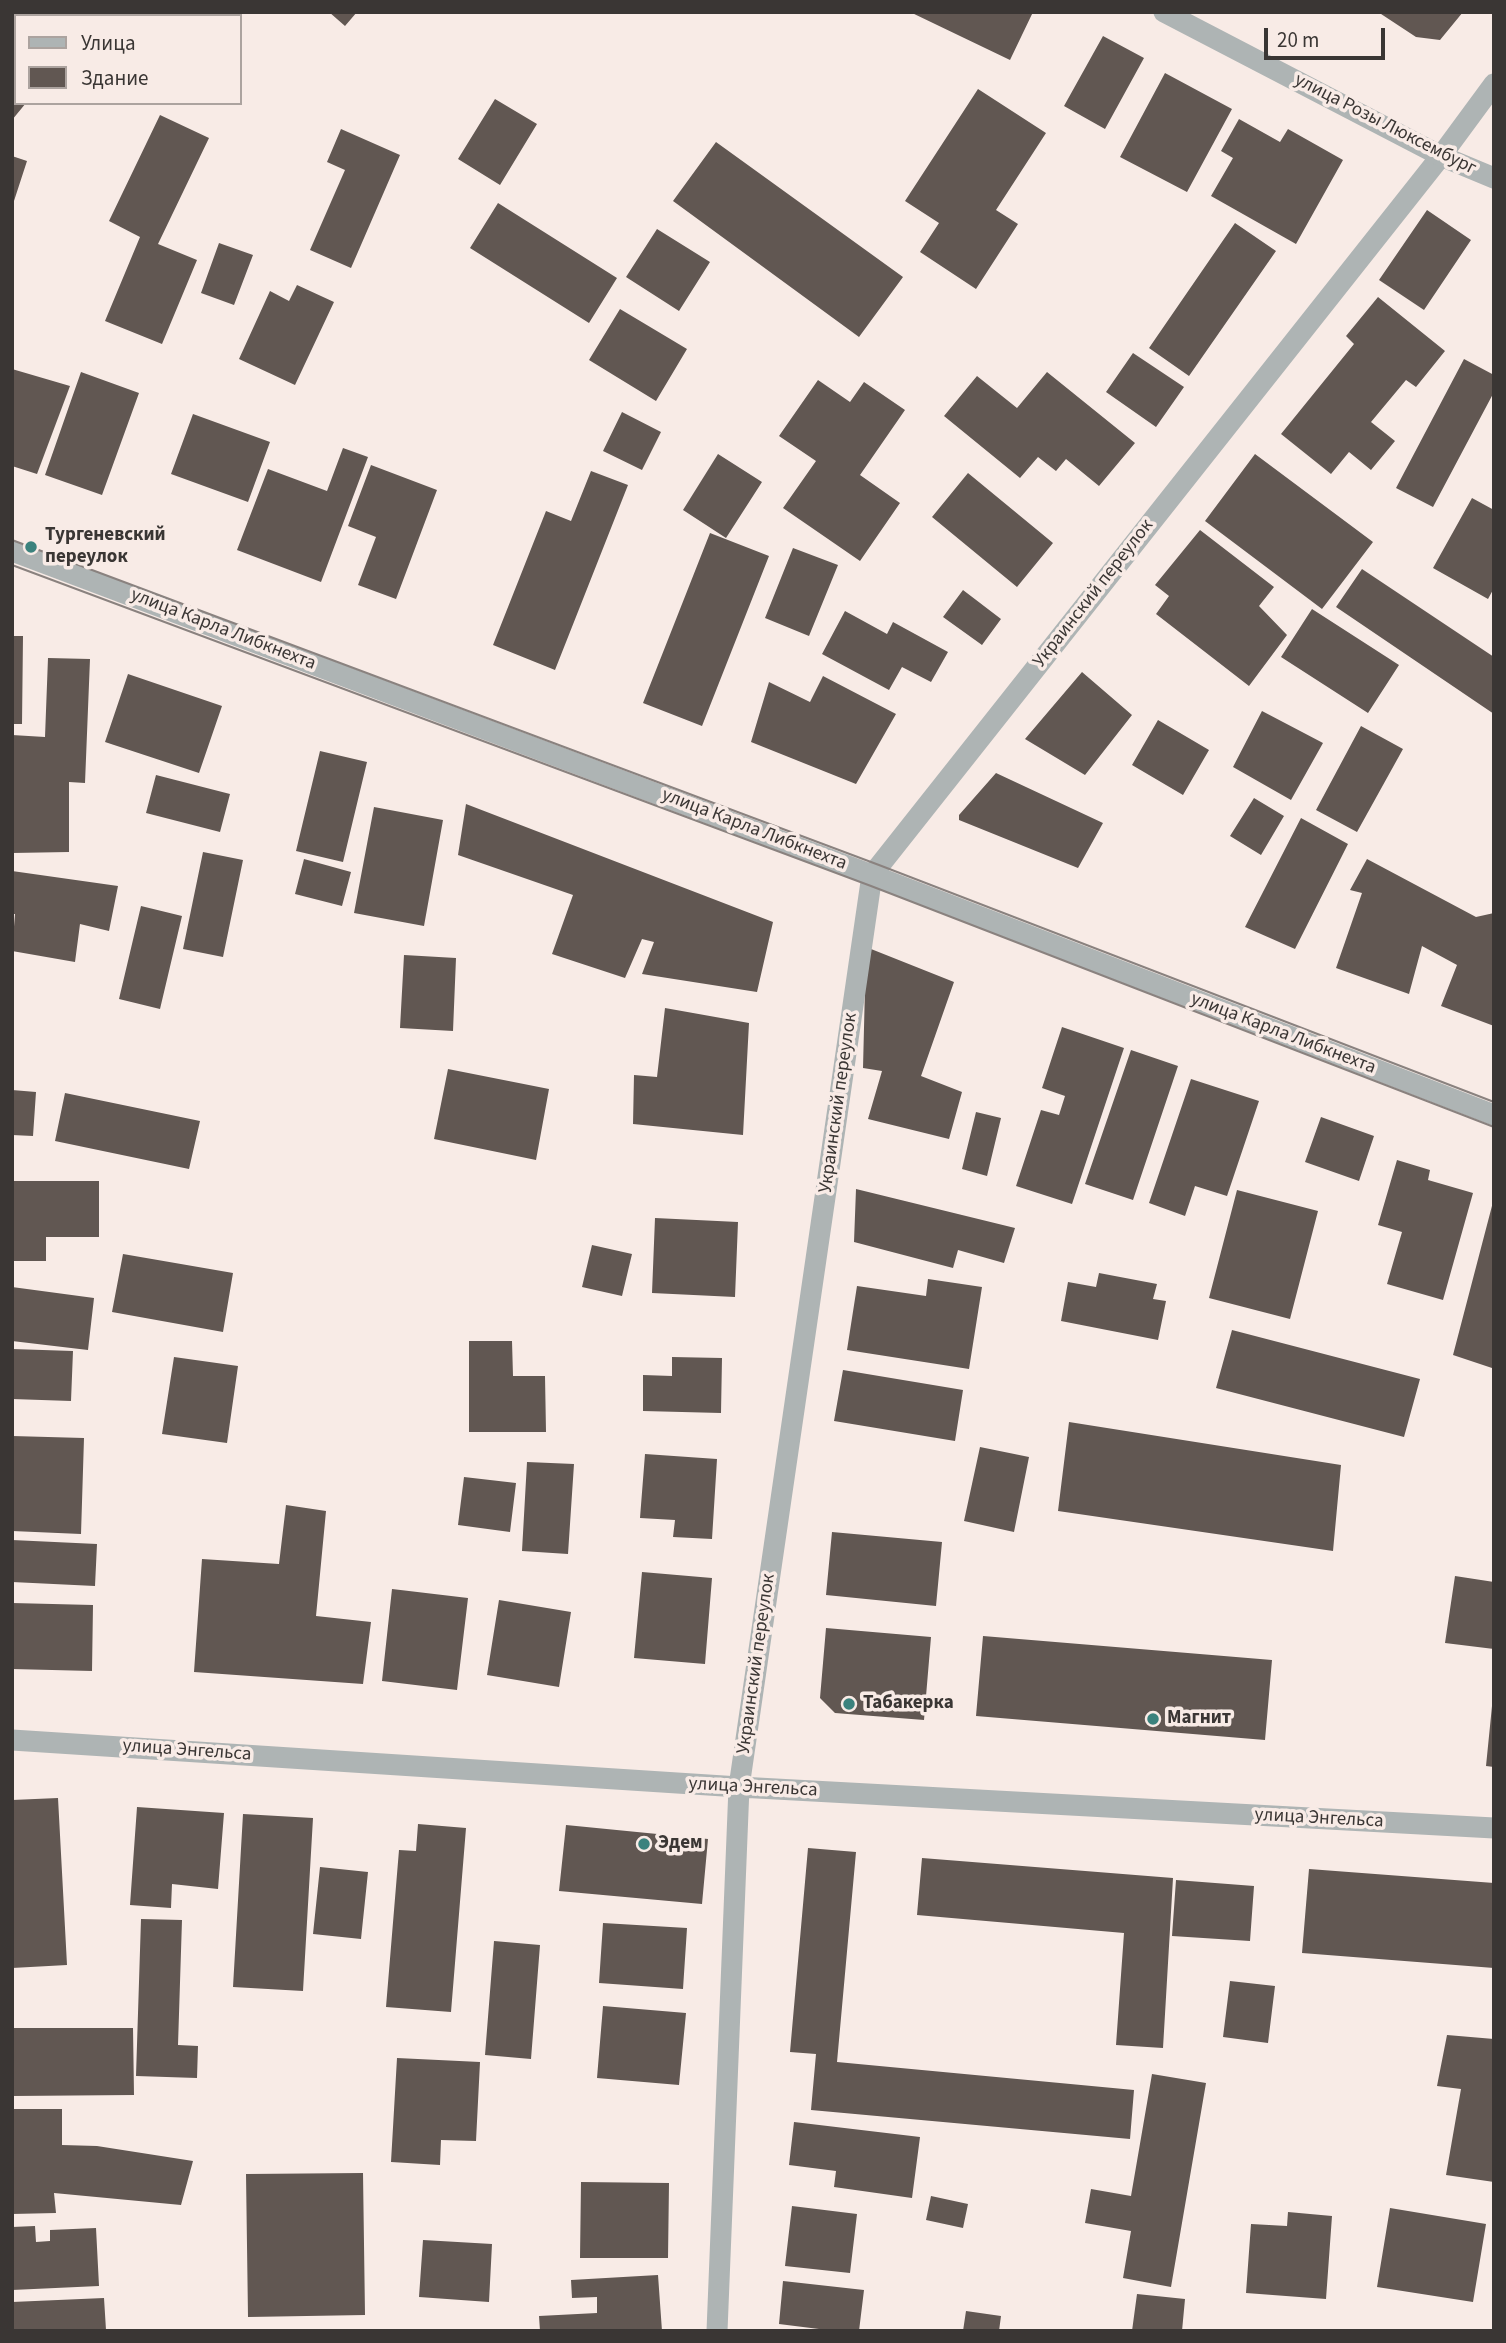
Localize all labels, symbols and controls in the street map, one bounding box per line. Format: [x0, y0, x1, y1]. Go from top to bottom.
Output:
legend [14, 14, 242, 105]
scale bar [1268, 14, 1389, 58]
text: 20 m [1277, 25, 1319, 55]
text: Улица [81, 28, 136, 58]
text: Здание [81, 63, 149, 93]
street label: улица Розы Люксембург [1290, 69, 1480, 181]
street label: Украинский переулок [1029, 515, 1159, 673]
place label: Тургеневский переулок [45, 525, 166, 569]
marker: Тургеневский переулок [23, 539, 39, 555]
street label: улица Карла Либкнехта [127, 584, 319, 676]
street label: улица Карла Либкнехта [658, 784, 850, 876]
street label: улица Карла Либкнехта [1187, 988, 1379, 1080]
street label: Украинский переулок [815, 1011, 863, 1195]
street label: Украинский переулок [733, 1572, 781, 1756]
place label: Табакерка [863, 1693, 954, 1715]
marker: Табакерка [841, 1696, 857, 1712]
place label: Магнит [1167, 1708, 1231, 1730]
marker: Магнит [1145, 1711, 1161, 1727]
street label: улица Энгельса [122, 1735, 252, 1767]
street label: улица Энгельса [688, 1773, 818, 1803]
street label: улица Энгельса [1254, 1804, 1384, 1834]
place label: Эдем [658, 1833, 703, 1855]
marker: Эдем [636, 1836, 652, 1852]

